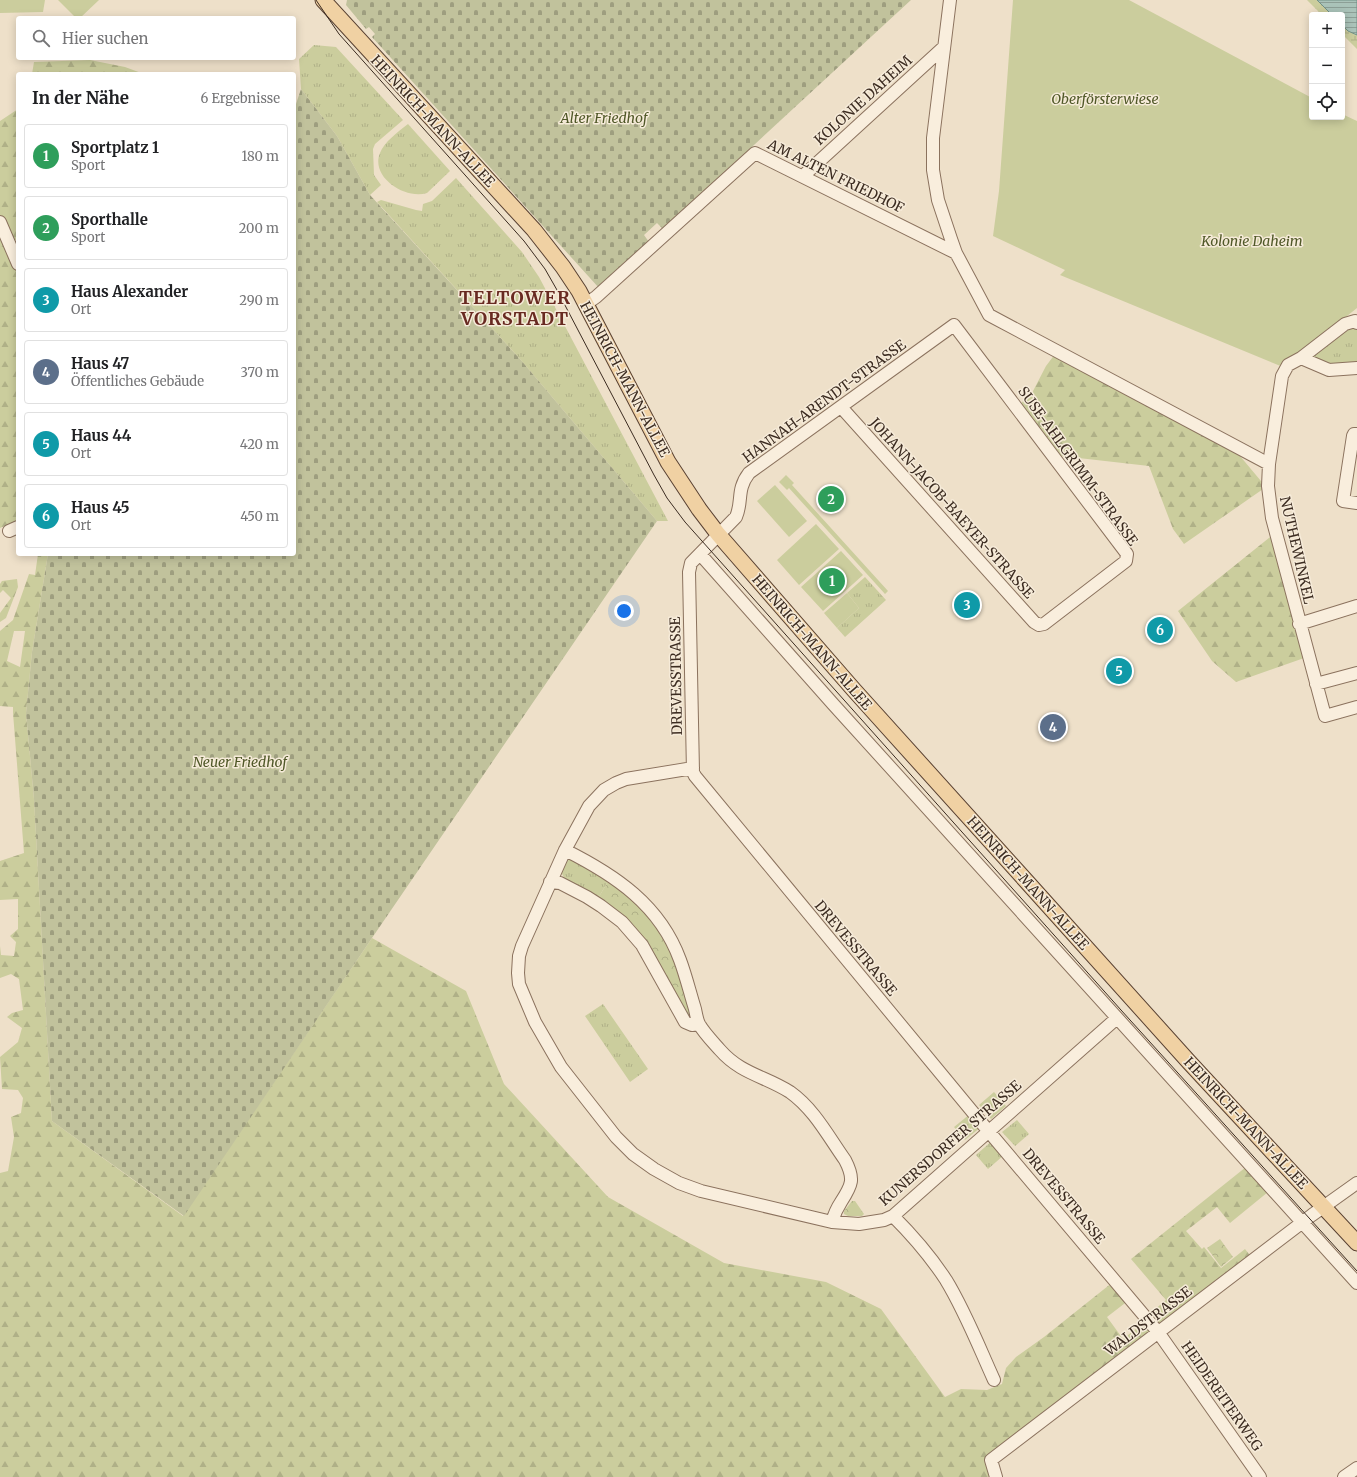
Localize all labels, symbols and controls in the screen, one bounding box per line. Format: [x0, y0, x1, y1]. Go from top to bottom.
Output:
map controls [1309, 12, 1345, 120]
button: + [1309, 12, 1345, 48]
search box [16, 16, 296, 60]
icon: search [30, 27, 52, 49]
text: Hier suchen [62, 29, 149, 48]
button: − [1309, 48, 1345, 84]
street label: HEINRICH-MANN-ALLEE [367, 51, 499, 191]
street label: KOLONIE DAHEIM [810, 51, 916, 149]
button: locate [1309, 84, 1345, 120]
text: In der Nähe [32, 87, 129, 109]
text: 6 Ergebnisse [201, 90, 280, 107]
park label: Oberförsterwiese [1051, 90, 1159, 108]
park label: Alter Friedhof [559, 109, 650, 127]
street label: AM ALTEN FRIEDHOF [764, 135, 908, 217]
text: Sportplatz 1 [71, 138, 159, 157]
text: 1 [43, 148, 49, 165]
text: 180 m [241, 148, 279, 165]
text: Sport [71, 157, 105, 174]
text: Sporthalle [71, 210, 148, 229]
text: 2 [42, 220, 50, 237]
text: 200 m [239, 220, 279, 237]
text: Sport [71, 229, 105, 246]
park label: Kolonie Daheim [1200, 232, 1303, 250]
text: Haus Alexander [71, 282, 188, 301]
district label: TELTOWER VORSTADT [459, 286, 571, 330]
text: 3 [42, 292, 50, 309]
text: 290 m [239, 292, 279, 309]
street label: HEINRICH-MANN-ALLEE [576, 298, 674, 460]
text: Ort [71, 301, 91, 318]
street label: HANNAH-ARENDT-STRASSE [739, 336, 909, 466]
text: Haus 47 [71, 354, 129, 373]
text: 4 [42, 364, 50, 381]
text: 370 m [241, 364, 279, 381]
text: Öffentliches Gebäude [71, 373, 204, 390]
street label: SUSE-AHLGRIMM-STRASSE [1014, 383, 1142, 549]
street label: JOHANN-JACOB-BAEYER-STRASSE [865, 413, 1038, 602]
text: Haus 44 [71, 426, 131, 445]
text: 5 [42, 436, 50, 453]
text: 420 m [240, 436, 279, 453]
text: Ort [71, 445, 91, 462]
pin: 2 [818, 484, 844, 514]
street label: NUTHEWINKEL [1276, 494, 1318, 606]
text: Haus 45 [71, 498, 130, 517]
text: 6 [42, 508, 50, 525]
text: 450 m [240, 508, 279, 525]
text: Ort [71, 517, 91, 534]
pin: 1 [819, 566, 845, 596]
street label: HEINRICH-MANN-ALLEE [748, 571, 876, 714]
pin: 3 [954, 590, 980, 620]
your location [614, 601, 634, 621]
pin: 6 [1147, 615, 1173, 645]
street label: DREVESSTRASSE [666, 616, 686, 736]
pin: 5 [1106, 656, 1132, 686]
pin: 4 [1040, 712, 1066, 742]
park label: Neuer Friedhof [193, 753, 289, 771]
street label: HEINRICH-MANN-ALLEE [963, 812, 1093, 954]
street label: DREVESSTRASSE [811, 897, 901, 999]
street label: HEINRICH-MANN-ALLEE [1180, 1053, 1312, 1193]
street label: KUNERSDORFER STRASSE [875, 1076, 1025, 1210]
street label: DREVESSTRASSE [1019, 1145, 1109, 1247]
street label: WALDSTRASSE [1100, 1282, 1195, 1360]
street label: HEIDEREITERWEG [1177, 1338, 1267, 1454]

